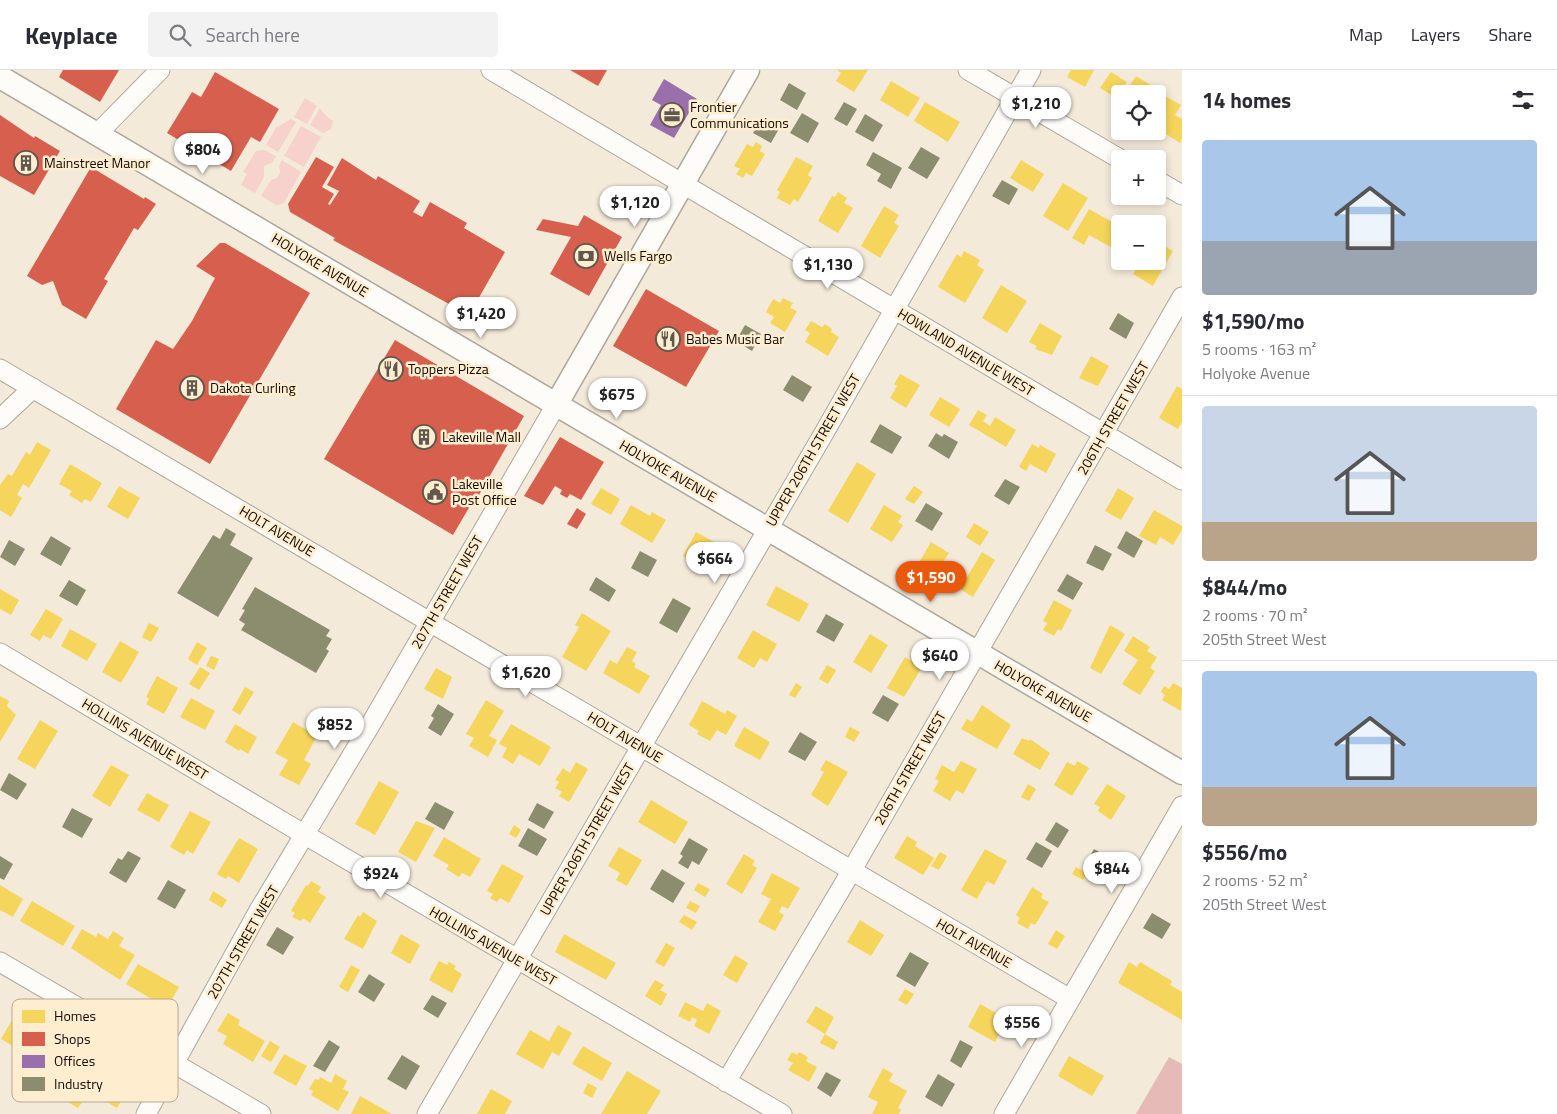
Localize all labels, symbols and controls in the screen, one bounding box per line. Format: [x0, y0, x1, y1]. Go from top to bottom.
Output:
search box [148, 12, 498, 57]
text: Keyplace [25, 17, 118, 53]
text: Search here [206, 20, 300, 49]
icon: search [166, 21, 194, 49]
text: Map [1349, 21, 1383, 48]
text: Layers [1411, 21, 1460, 48]
text: Share [1488, 21, 1532, 48]
text: 14 homes [1202, 84, 1291, 116]
map controls [1111, 85, 1166, 270]
button: locate [1111, 85, 1166, 140]
icon: filters [1509, 86, 1537, 114]
pin: $1,210 [995, 87, 1077, 129]
text: $1,210 [1011, 91, 1061, 115]
place label: Frontier Communications [690, 96, 789, 133]
office icon: Frontier Communications [659, 102, 685, 128]
pin: $804 [173, 132, 233, 175]
text: $804 [185, 137, 221, 161]
building icon: Mainstreet Manor [13, 150, 39, 176]
button: + [1111, 150, 1166, 205]
place label: Mainstreet Manor [44, 152, 150, 173]
icon: home [1325, 173, 1415, 263]
pin: $1,120 [594, 186, 676, 228]
text: $1,120 [610, 190, 660, 214]
button: − [1111, 215, 1166, 270]
street label: HOLYOKE AVENUE [268, 227, 373, 302]
bank icon: Wells Fargo [573, 243, 599, 269]
place label: Wells Fargo [604, 245, 673, 266]
pin: $1,130 [787, 248, 869, 290]
text: $1,130 [803, 252, 853, 276]
pin: $1,420 [440, 296, 522, 339]
text: $1,420 [456, 301, 506, 325]
street label: HOWLAND AVENUE WEST [894, 302, 1039, 401]
text: $1,590/mo [1202, 305, 1304, 337]
restaurant icon: Babes Music Bar [655, 326, 681, 352]
place label: Babes Music Bar [686, 328, 784, 349]
text: 5 rooms · 163 m² [1202, 337, 1316, 361]
restaurant icon: Toppers Pizza [378, 356, 404, 382]
street label: 206TH STREET WEST [1071, 357, 1154, 478]
place label: Toppers Pizza [408, 358, 489, 379]
text: Holyoke Avenue [1202, 361, 1310, 385]
street label: UPPER 206TH STREET WEST [760, 369, 865, 530]
building icon: Dakota Curling [179, 375, 205, 401]
place label: Dakota Curling [210, 377, 296, 398]
pin: $675 [587, 378, 647, 420]
text: $675 [599, 382, 635, 406]
building icon: Lakeville Mall [411, 424, 437, 450]
place label: Lakeville Mall [442, 426, 521, 447]
street label: HOLYOKE AVENUE [616, 434, 721, 507]
icon: home [1325, 438, 1415, 528]
place label: Lakeville Post Office [452, 473, 517, 510]
public building icon: Lakeville Post Office [422, 479, 448, 505]
street label: HOLT AVENUE [236, 500, 319, 561]
street label: 207TH STREET WEST [405, 531, 488, 652]
pin: $664 [685, 542, 745, 584]
text: $664 [697, 546, 733, 570]
pin: $1,590 [890, 560, 972, 603]
text: $1,590 [906, 565, 956, 589]
text: $844/mo [1202, 571, 1287, 603]
text: 2 rooms · 70 m² [1202, 603, 1307, 627]
text: 205th Street West [1202, 627, 1326, 651]
pin: $640 [910, 638, 970, 681]
text: $640 [922, 643, 958, 667]
street label: HOLYOKE AVENUE [991, 654, 1096, 727]
pin: $1,620 [485, 656, 567, 698]
text: $1,620 [501, 660, 551, 684]
street label: HOLLINS AVENUE WEST [78, 693, 213, 785]
icon: home [1325, 703, 1415, 793]
street label: HOLT AVENUE [584, 706, 667, 767]
street label: 206TH STREET WEST [868, 707, 951, 828]
pin: $852 [305, 708, 365, 750]
text: $852 [317, 712, 353, 736]
street label: UPPER 206TH STREET WEST [534, 758, 639, 919]
text: $556/mo [1202, 836, 1287, 868]
pin: $844 [1082, 852, 1142, 894]
pin: $924 [351, 856, 411, 899]
text: $844 [1094, 856, 1130, 880]
text: $924 [363, 861, 399, 885]
text: 2 rooms · 52 m² [1202, 868, 1307, 892]
street label: 207TH STREET WEST [201, 881, 284, 1002]
text: 205th Street West [1202, 892, 1326, 916]
street label: HOLLINS AVENUE WEST [426, 901, 561, 991]
street label: HOLT AVENUE [932, 912, 1016, 973]
legend [12, 999, 178, 1102]
text: Homes [54, 1005, 96, 1026]
pin: $556 [992, 1006, 1052, 1048]
text: $556 [1004, 1010, 1040, 1034]
text: Shops [54, 1028, 90, 1049]
text: Offices [54, 1050, 95, 1071]
text: Industry [54, 1073, 103, 1094]

